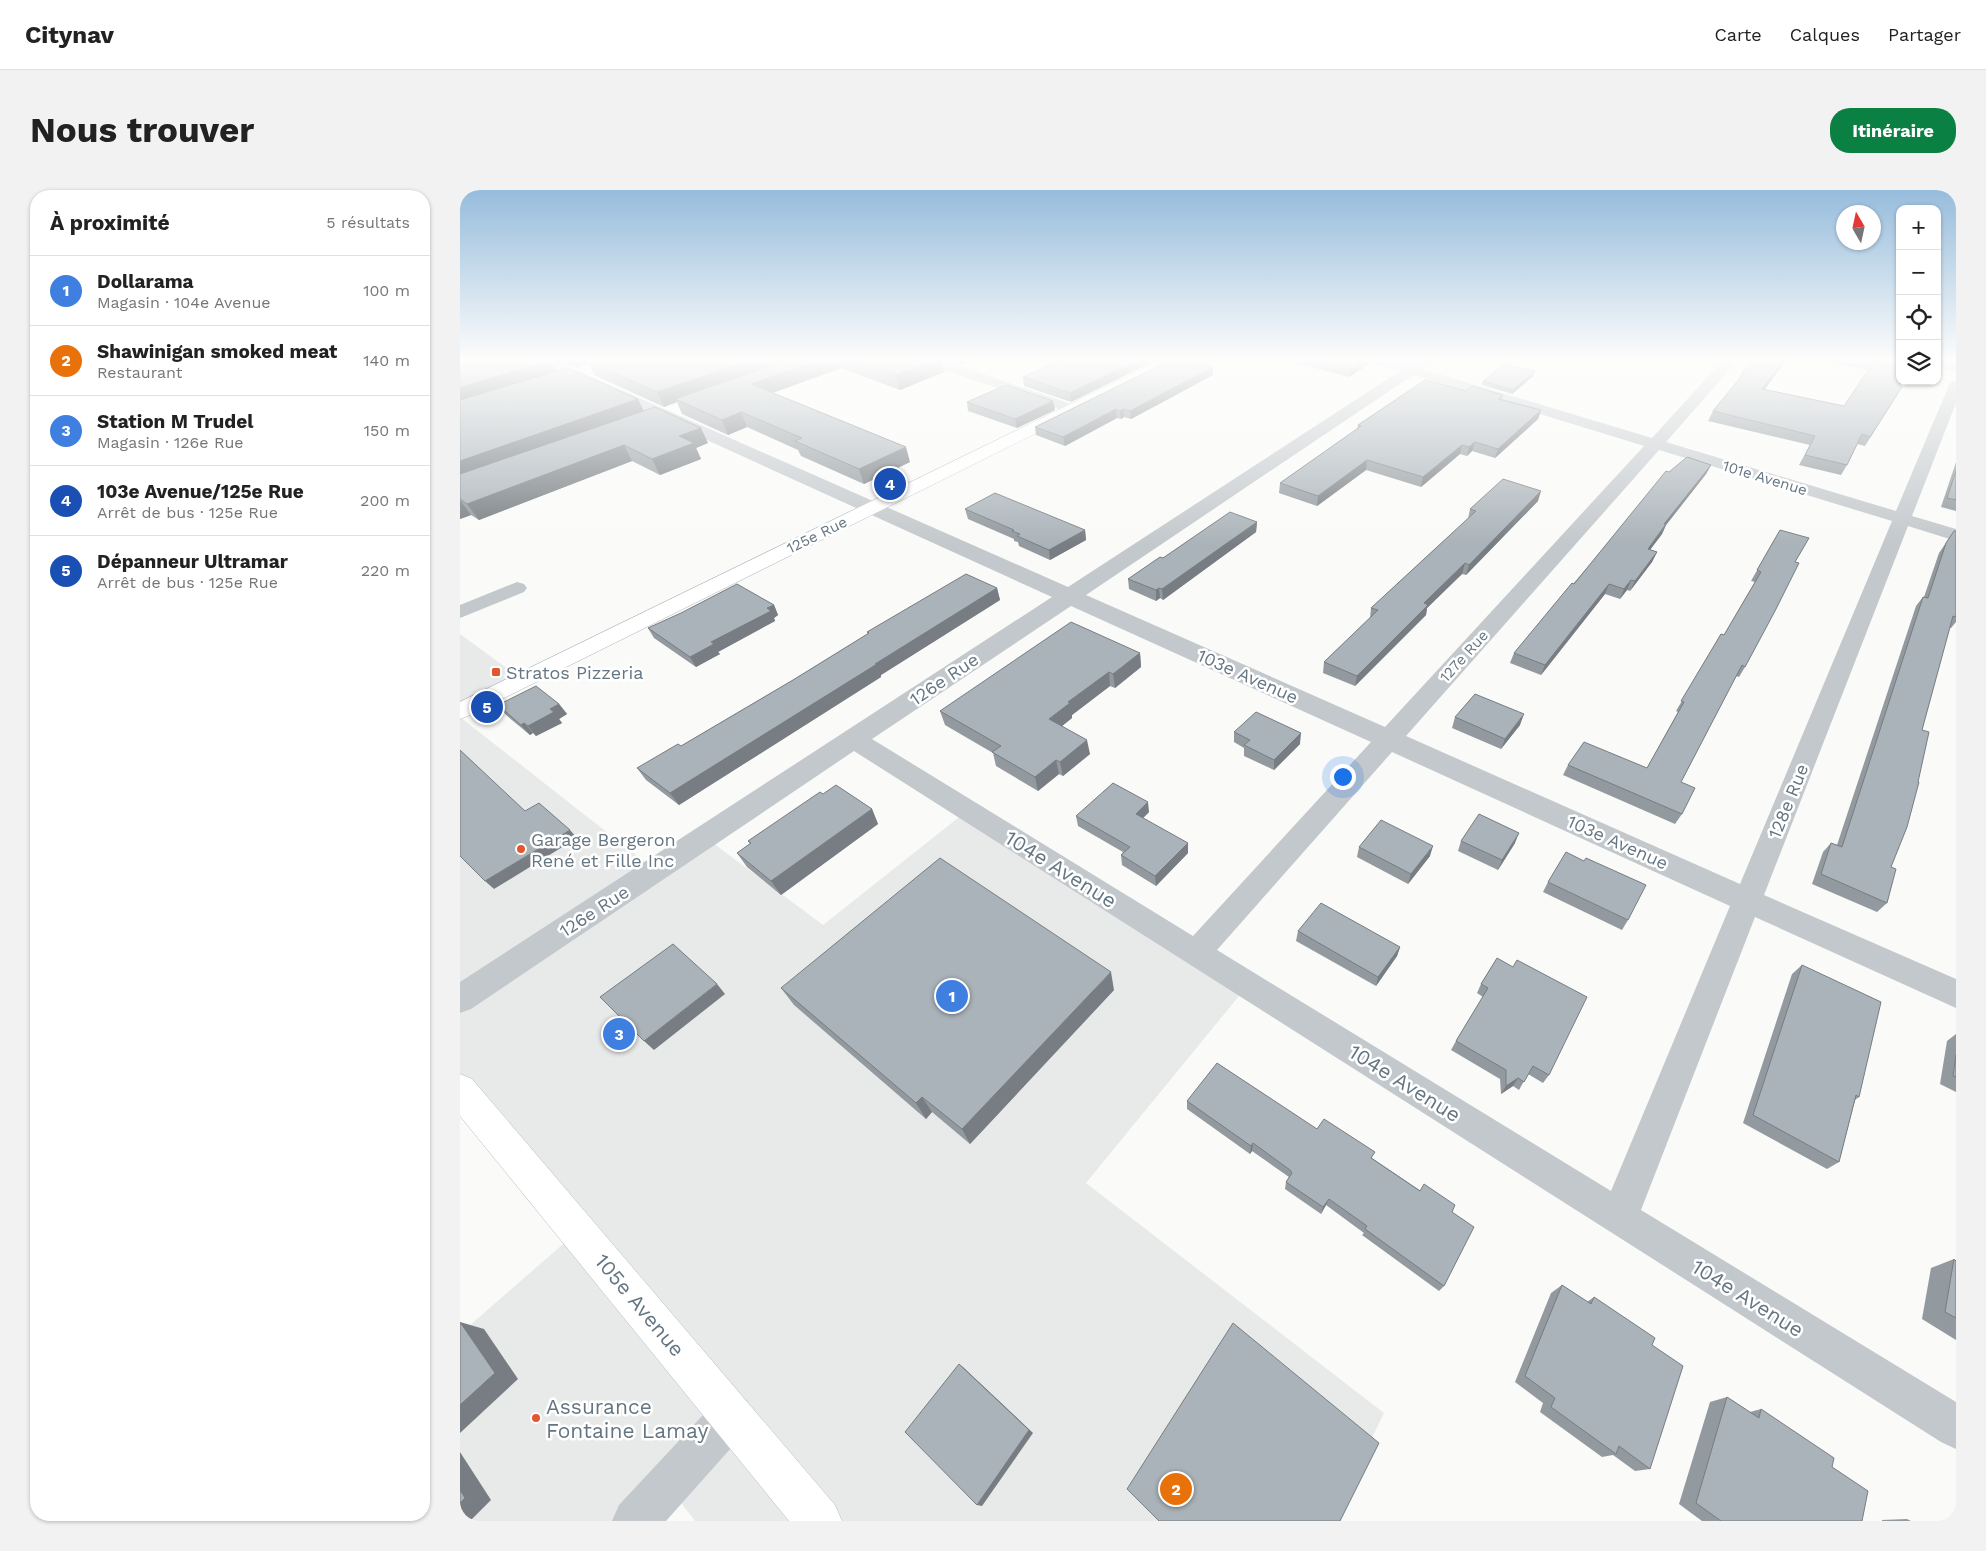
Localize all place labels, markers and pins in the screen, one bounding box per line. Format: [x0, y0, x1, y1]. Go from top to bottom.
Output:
pin: 4 [874, 465, 906, 503]
place label: Stratos Pizzeria [506, 662, 644, 683]
marker: Stratos Pizzeria [490, 666, 502, 678]
pin: 5 [471, 688, 503, 726]
place label: Garage Bergeron René et Fille Inc [531, 829, 676, 871]
marker: Garage Bergeron René et Fille Inc [515, 843, 527, 855]
pin: 1 [936, 977, 968, 1015]
pin: 3 [603, 1015, 635, 1053]
place label: Assurance Fontaine Lamay [546, 1394, 708, 1443]
marker: Assurance Fontaine Lamay [530, 1412, 542, 1424]
pin: 2 [1160, 1470, 1192, 1508]

